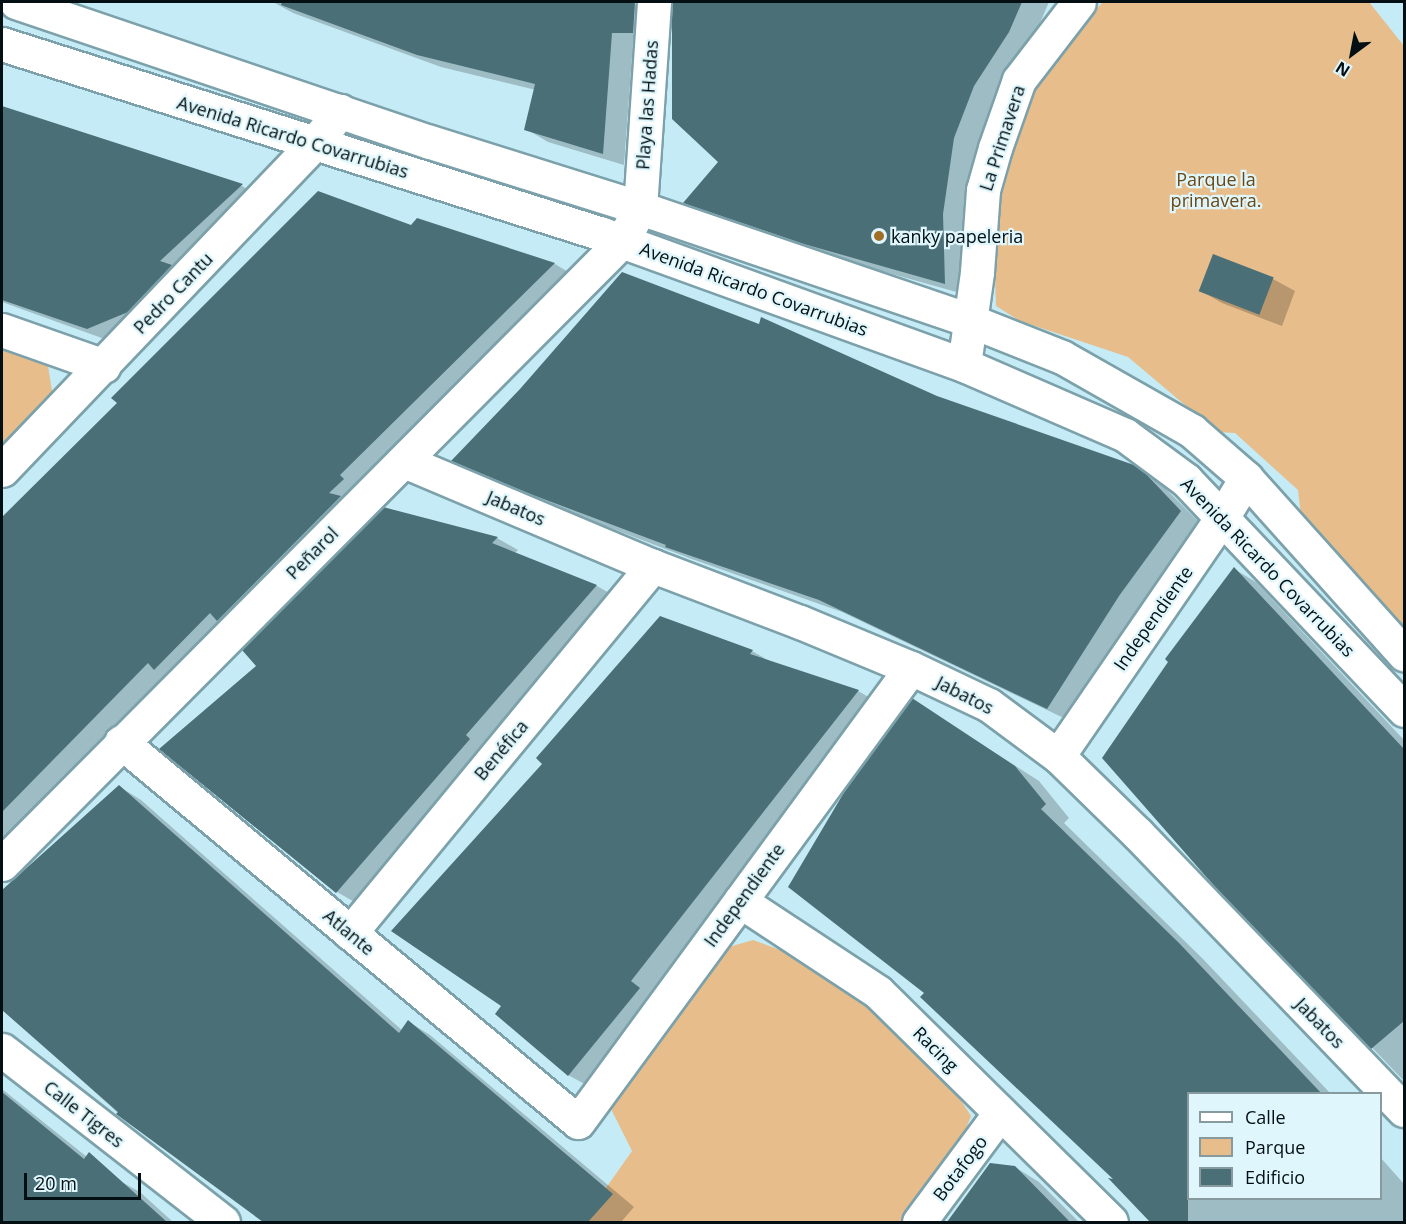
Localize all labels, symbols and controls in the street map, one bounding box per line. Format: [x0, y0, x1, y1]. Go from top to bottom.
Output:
north arrow [1322, 24, 1382, 84]
street label: Playa las Hadas [632, 40, 662, 170]
text: N [1331, 56, 1354, 82]
street label: La Primavera [975, 82, 1029, 194]
street label: Avenida Ricardo Covarrubias [175, 91, 411, 183]
park label: Parque la primavera. [1171, 169, 1261, 212]
place label: kanky papeleria [891, 225, 1023, 247]
marker: kanky papeleria [872, 229, 886, 243]
street label: Avenida Ricardo Covarrubias [637, 238, 871, 340]
street label: Pedro Cantu [129, 248, 217, 338]
street label: Avenida Ricardo Covarrubias [1177, 473, 1359, 661]
street label: Jabatos [483, 486, 549, 530]
street label: Peñarol [281, 522, 343, 584]
street label: Independiente [1109, 562, 1197, 674]
street label: Jabatos [933, 671, 997, 719]
street label: Benéfica [470, 715, 532, 785]
street label: Independiente [699, 839, 789, 951]
street label: Atlante [319, 904, 379, 960]
street label: Jabatos [1291, 993, 1349, 1053]
street label: Racing [909, 1022, 963, 1076]
street label: Calle Tigres [40, 1076, 128, 1152]
legend [1187, 1092, 1382, 1200]
text: Calle [1245, 1105, 1286, 1129]
street label: Botafogo [928, 1131, 992, 1205]
text: Parque [1245, 1135, 1305, 1159]
scale bar [27, 1161, 144, 1199]
text: Edificio [1245, 1165, 1305, 1189]
text: 20 m [35, 1171, 77, 1195]

